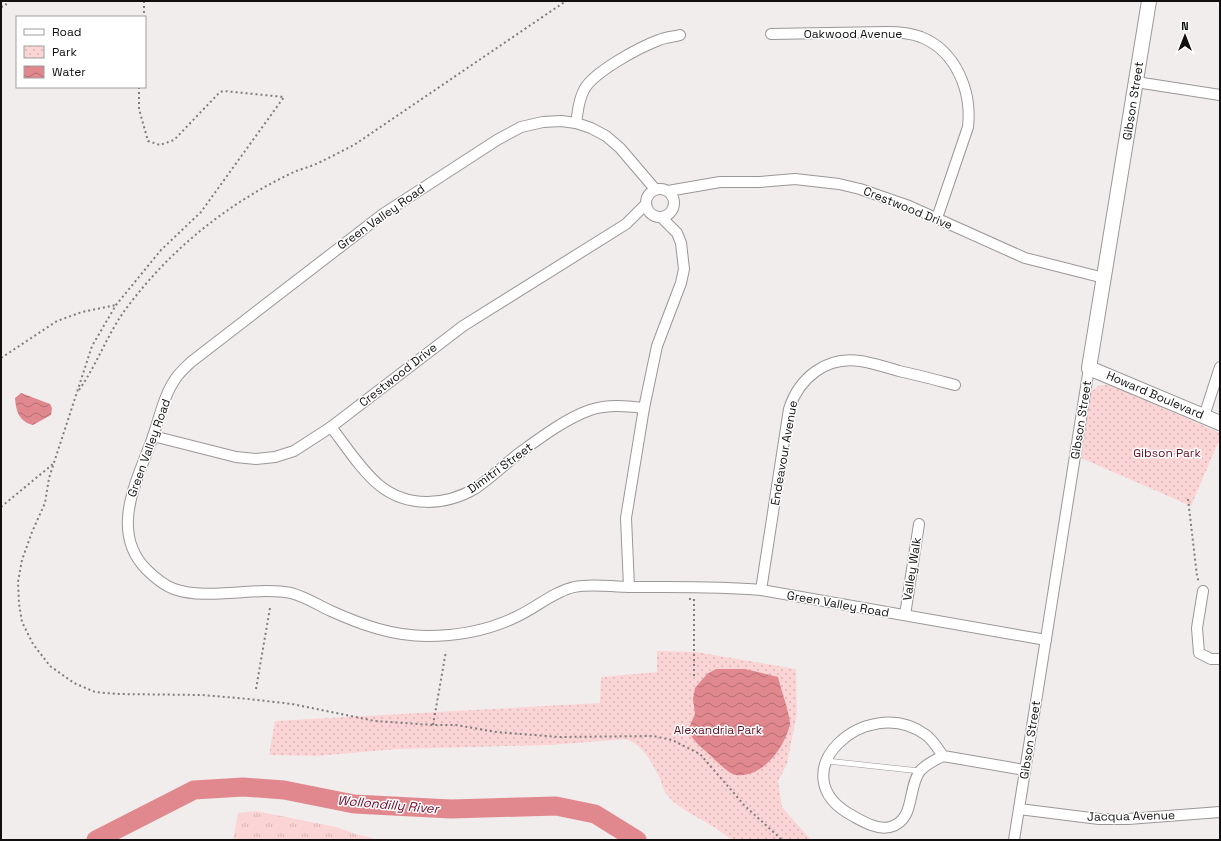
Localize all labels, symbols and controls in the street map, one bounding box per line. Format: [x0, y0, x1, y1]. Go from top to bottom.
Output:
legend [16, 16, 146, 88]
north arrow [1165, 16, 1205, 56]
text: N [1181, 19, 1189, 33]
text: Road [52, 24, 81, 40]
street label: Oakwood Avenue [804, 26, 902, 42]
text: Park [52, 44, 77, 60]
street label: Gibson Street [1119, 61, 1147, 141]
text: Water [52, 64, 86, 80]
street label: Green Valley Road [334, 181, 428, 253]
street label: Crestwood Drive [861, 183, 955, 233]
street label: Crestwood Drive [356, 340, 440, 410]
street label: Howard Boulevard [1104, 367, 1206, 423]
street label: Gibson Street [1067, 380, 1095, 460]
street label: Green Valley Road [124, 397, 174, 499]
street label: Endeavour Avenue [767, 399, 801, 507]
street label: Dimitri Street [464, 439, 536, 497]
park label: Gibson Park [1133, 445, 1201, 461]
street label: Valley Walk [899, 536, 925, 602]
street label: Green Valley Road [786, 587, 890, 621]
street label: Gibson Street [1016, 700, 1044, 780]
park label: Alexandria Park [674, 722, 763, 738]
water label: Wollondilly River [337, 792, 441, 818]
street label: Jacqua Avenue [1087, 807, 1175, 825]

